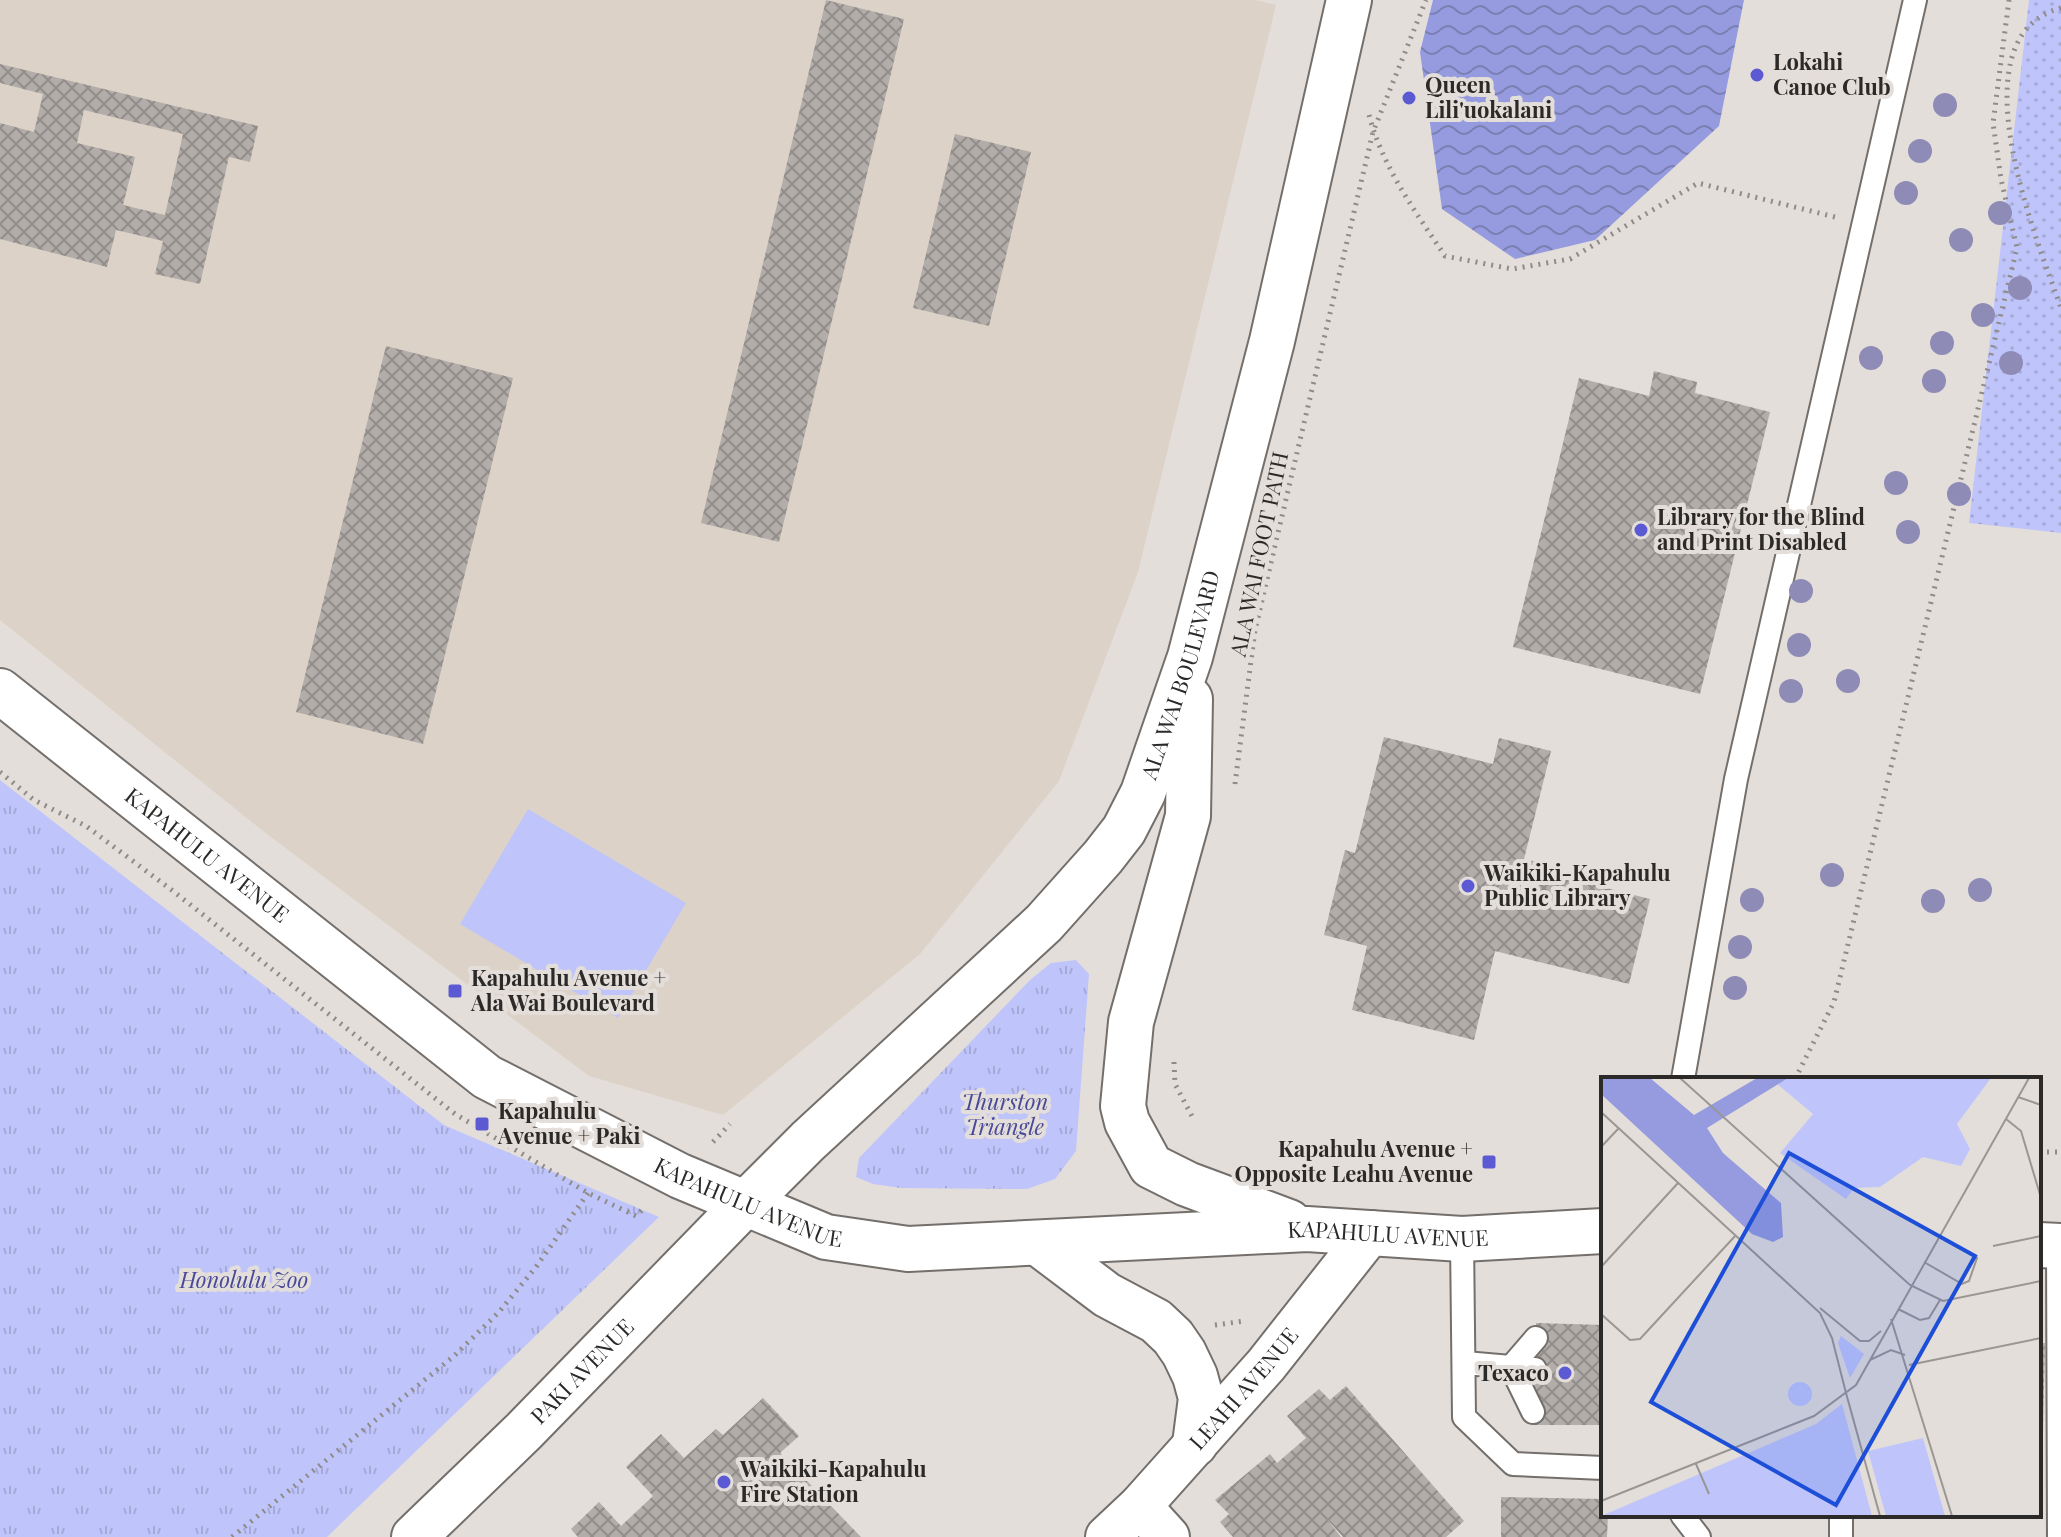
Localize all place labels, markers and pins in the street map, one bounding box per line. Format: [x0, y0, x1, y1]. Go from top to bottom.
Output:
place label: Lokahi Canoe Club [1773, 46, 1891, 101]
marker: Lokahi Canoe Club [1748, 66, 1766, 84]
place label: Queen Lili'uokalani [1425, 69, 1552, 124]
marker: Queen Lili'uokalani [1400, 89, 1418, 107]
place label: Library for the Blind and Print Disabled [1657, 501, 1865, 556]
marker: Library for the Blind and Print Disabled [1632, 521, 1650, 539]
place label: Waikiki-Kapahulu Public Library [1483, 857, 1671, 912]
marker: Waikiki-Kapahulu Public Library [1459, 877, 1477, 895]
place label: Kapahulu Avenue + Ala Wai Boulevard [470, 962, 666, 1017]
marker: Kapahulu Avenue + Ala Wai Boulevard [446, 982, 464, 1000]
place label: Kapahulu Avenue + Paki [497, 1095, 640, 1150]
marker: Kapahulu Avenue + Paki [473, 1115, 491, 1133]
place label: Kapahulu Avenue + Opposite Leahu Avenue [1234, 1133, 1473, 1188]
marker: Kapahulu Avenue + Opposite Leahu Avenue [1480, 1153, 1498, 1171]
place label: Texaco [1478, 1357, 1549, 1387]
marker: Texaco [1556, 1364, 1574, 1382]
place label: Waikiki-Kapahulu Fire Station [739, 1453, 927, 1508]
marker: Waikiki-Kapahulu Fire Station [715, 1473, 733, 1491]

